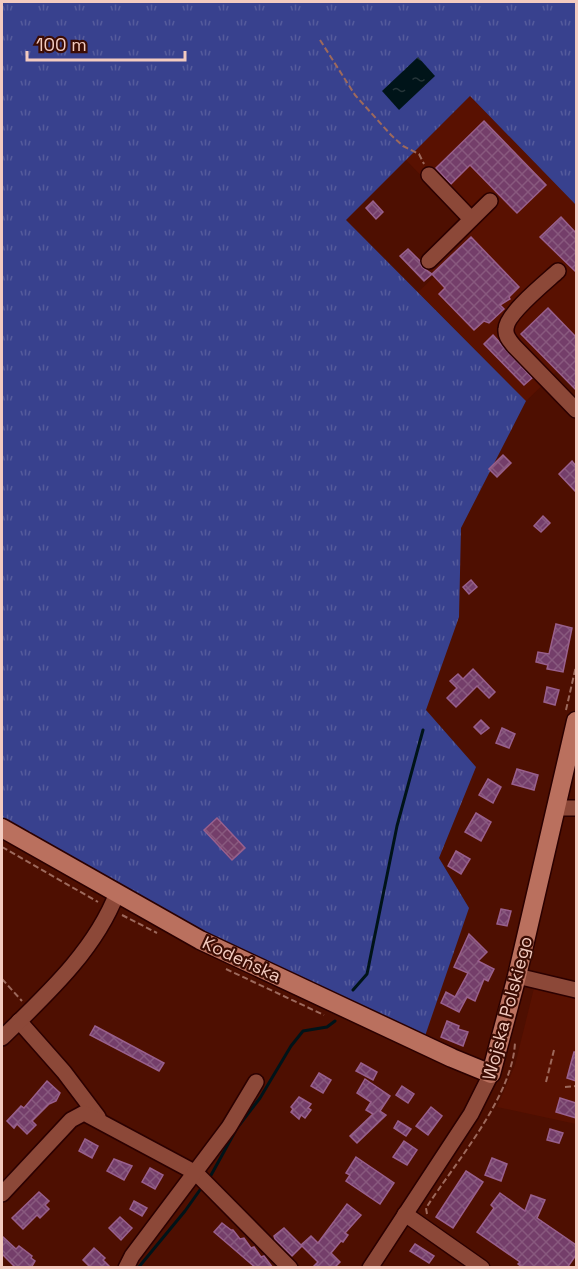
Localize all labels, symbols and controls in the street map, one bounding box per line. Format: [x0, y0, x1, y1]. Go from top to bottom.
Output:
scale bar [27, 24, 184, 62]
text: 100 m [36, 33, 87, 56]
street label: Kodeńska [199, 931, 285, 987]
street label: Wojska Polskiego [477, 934, 537, 1082]

